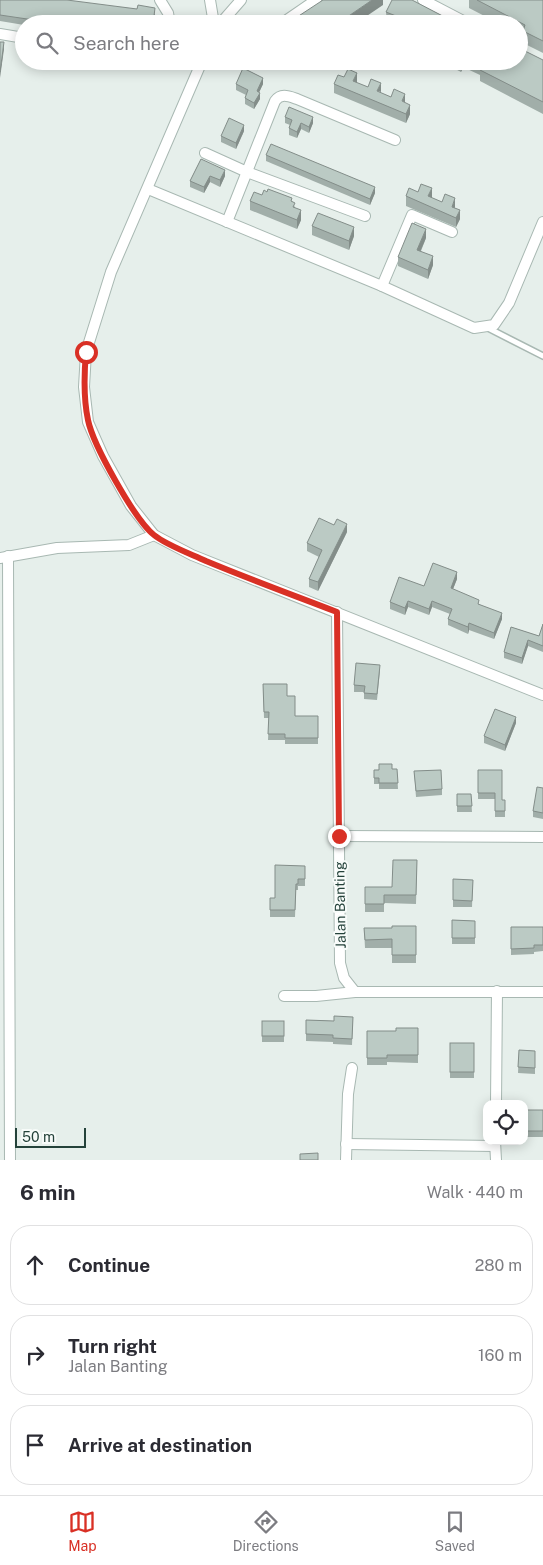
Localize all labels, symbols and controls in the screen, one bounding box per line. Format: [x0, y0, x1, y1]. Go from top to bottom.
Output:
search box [15, 15, 528, 70]
icon: search [33, 29, 61, 57]
text: Search here [73, 32, 180, 54]
route start [75, 341, 98, 364]
route end [328, 825, 351, 848]
street label: Jalan Banting [331, 861, 349, 949]
map controls [483, 1100, 528, 1145]
button: locate [483, 1100, 528, 1145]
scale bar [15, 1125, 86, 1148]
text: 50 m [22, 1129, 55, 1145]
text: 6 min [20, 1180, 76, 1205]
text: Walk · 440 m [427, 1183, 523, 1202]
icon: ahead [21, 1251, 49, 1279]
text: Continue [68, 1254, 150, 1276]
text: 280 m [475, 1256, 522, 1275]
text: Turn right [68, 1335, 157, 1357]
icon: right [21, 1341, 49, 1369]
text: 160 m [478, 1346, 522, 1365]
text: Jalan Banting [68, 1357, 168, 1376]
icon: arrive [21, 1431, 49, 1459]
text: Arrive at destination [68, 1434, 252, 1456]
tab: Map [68, 1508, 97, 1554]
tab: Directions [233, 1508, 299, 1554]
tab: Saved [435, 1508, 475, 1554]

